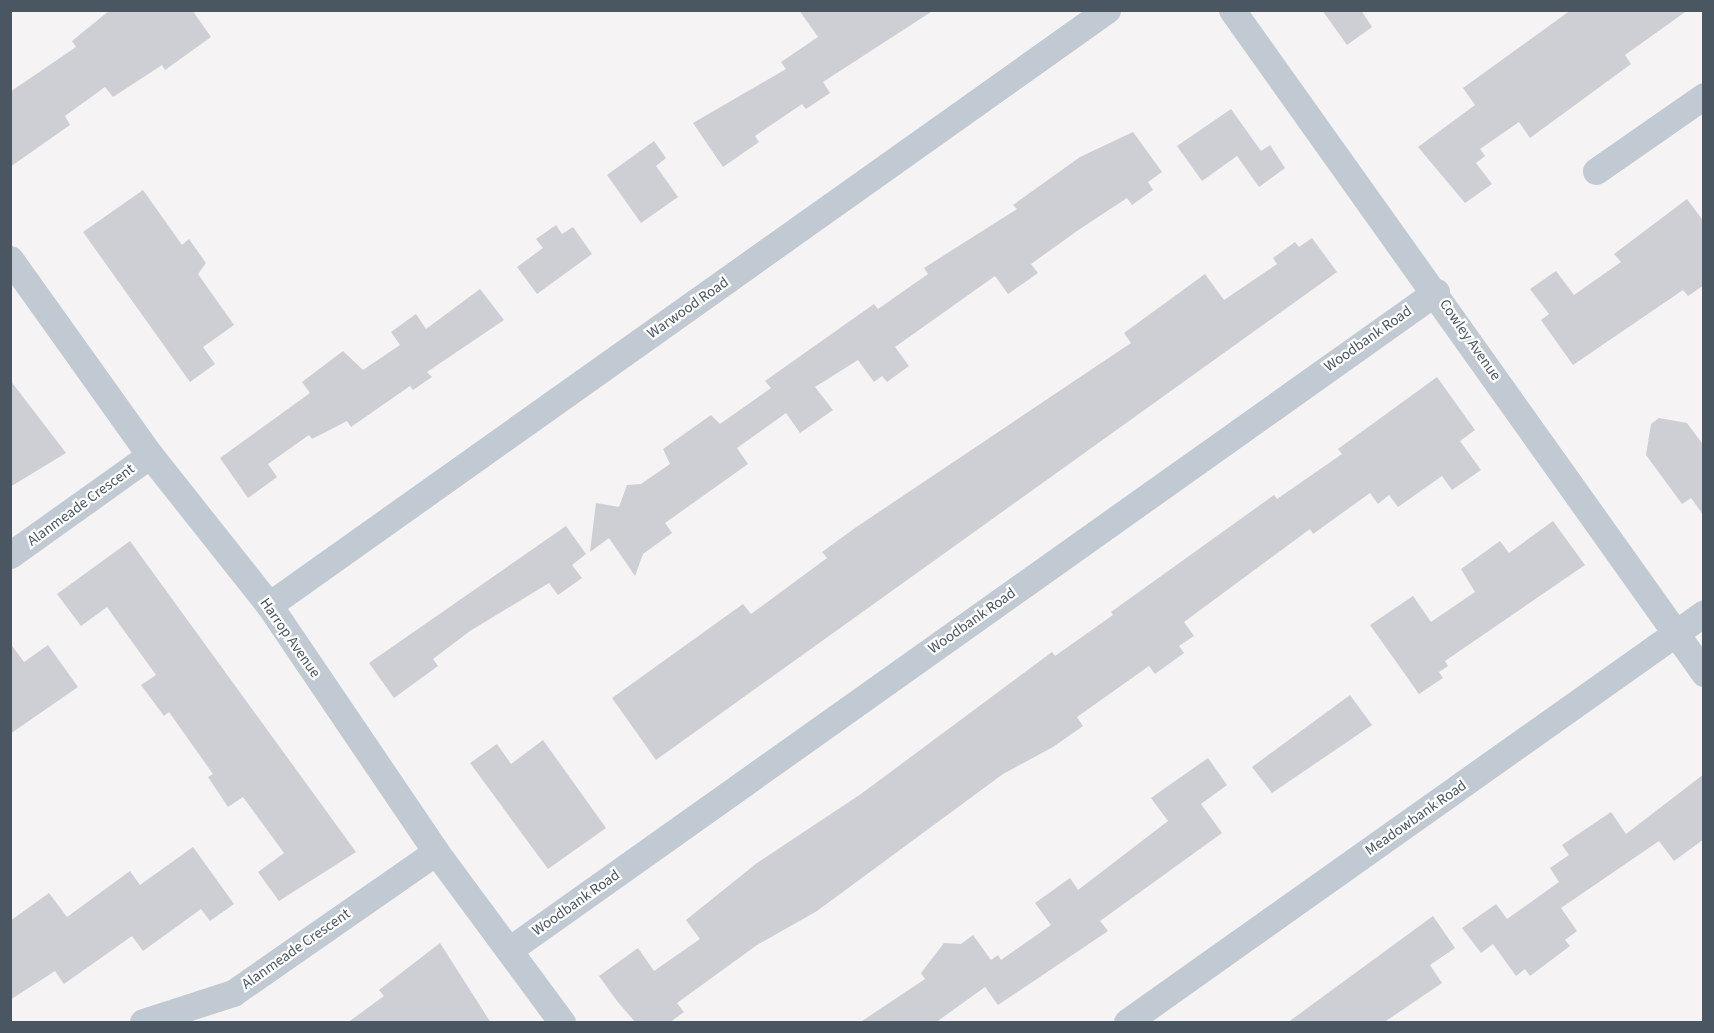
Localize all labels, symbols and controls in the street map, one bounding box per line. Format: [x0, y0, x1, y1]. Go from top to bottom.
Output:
street label: Warwood Road [644, 273, 732, 343]
street label: Cowley Avenue [1435, 296, 1505, 384]
street label: Woodbank Road [1321, 302, 1415, 376]
street label: Alanmeade Crescent [24, 460, 138, 550]
street label: Woodbank Road [925, 584, 1019, 658]
street label: Harrop Avenue [256, 595, 324, 681]
street label: Meadowbank Road [1362, 776, 1470, 860]
street label: Woodbank Road [529, 866, 623, 940]
street label: Alanmeade Crescent [238, 905, 354, 993]

